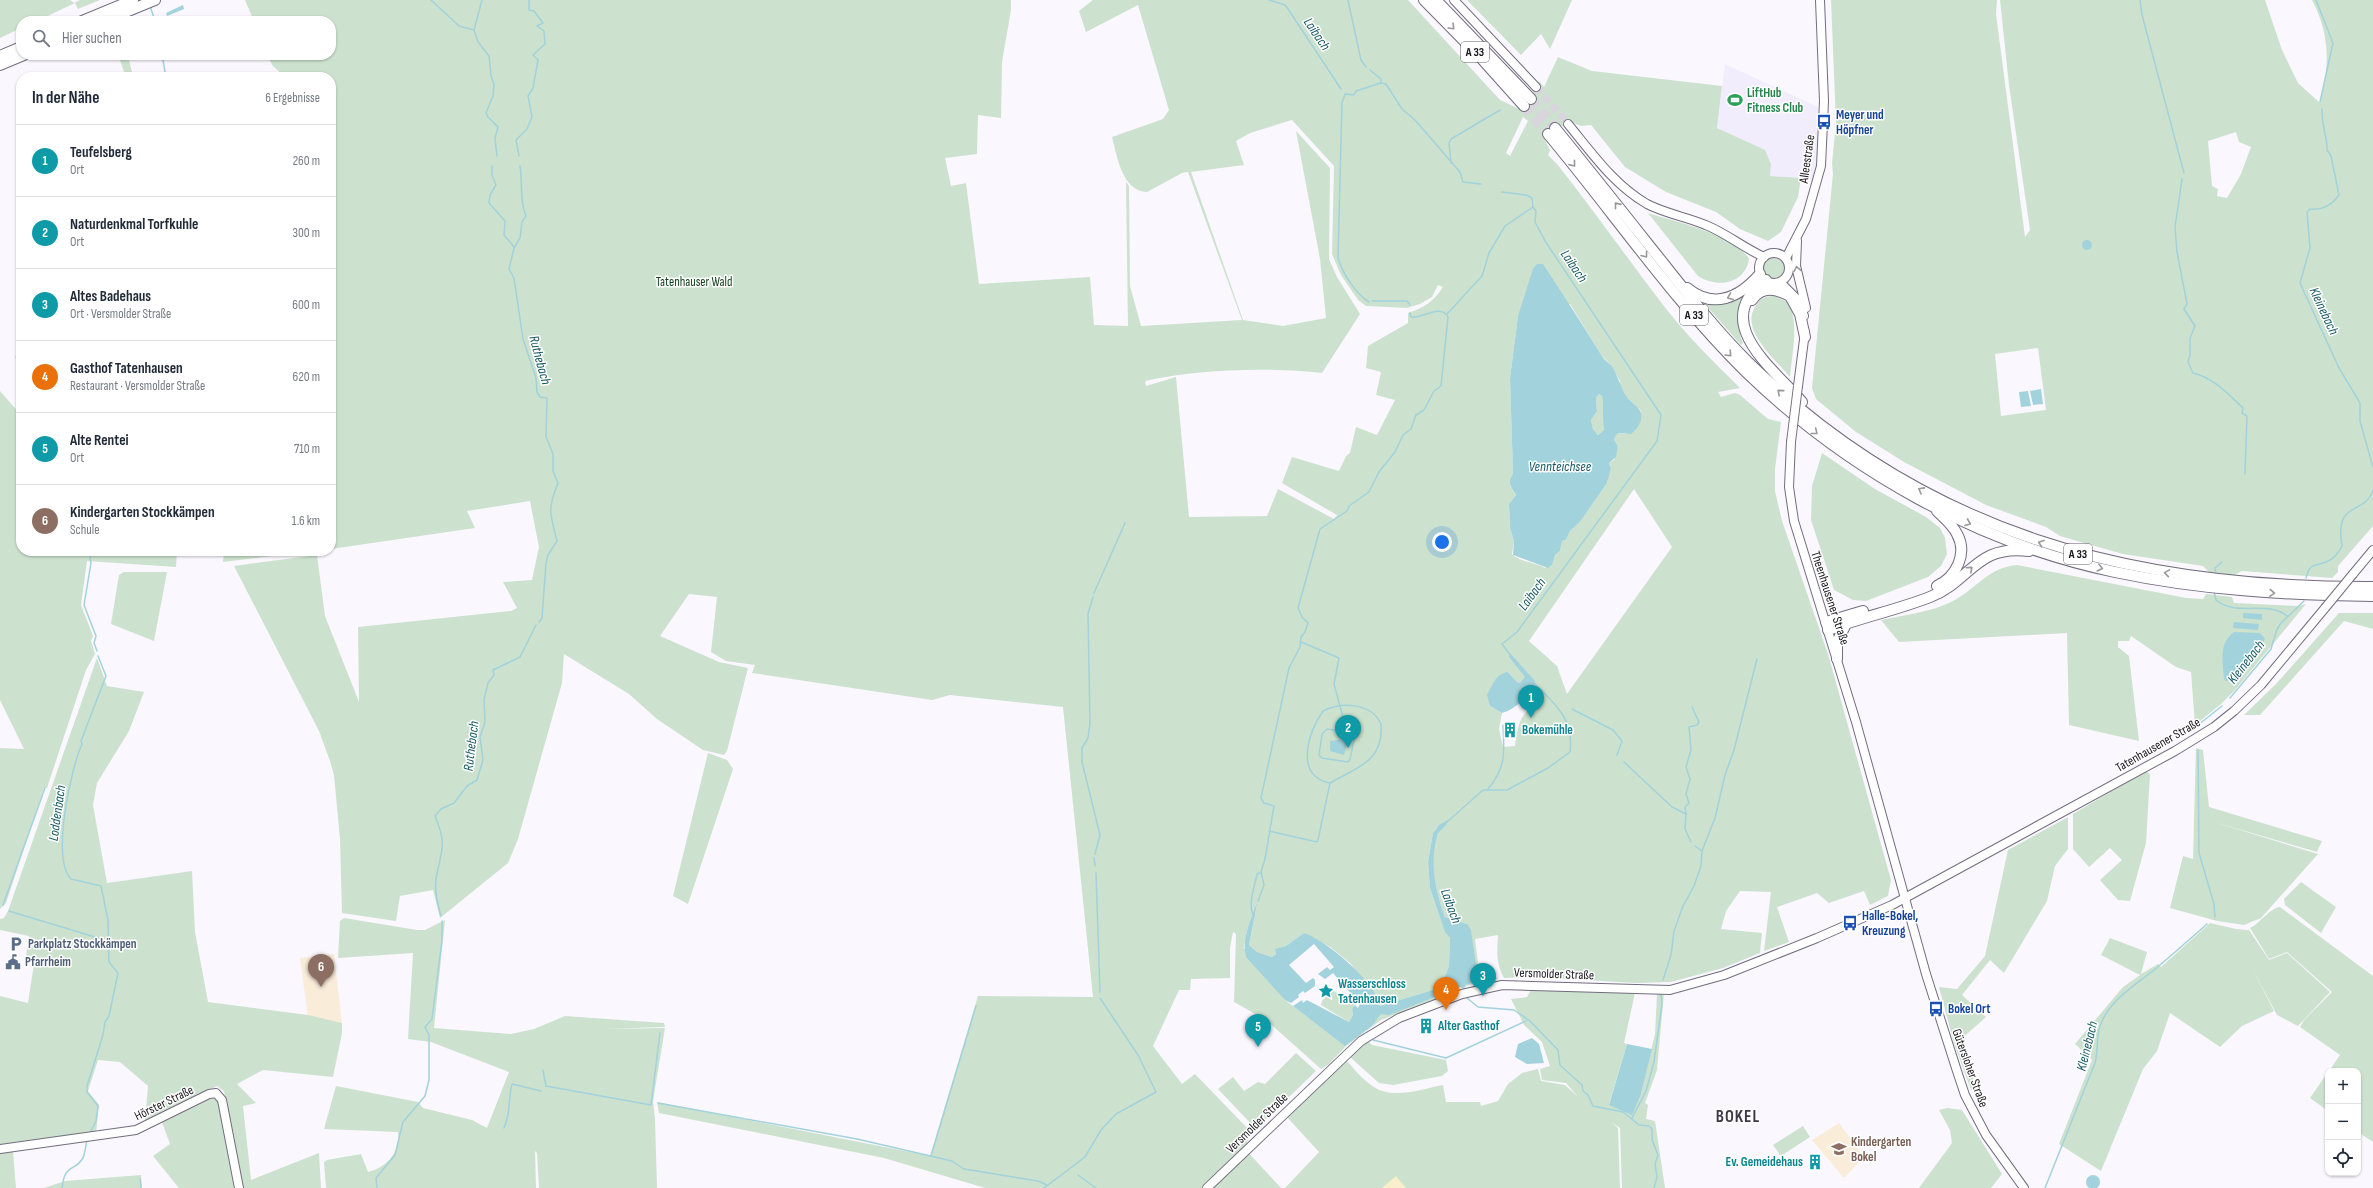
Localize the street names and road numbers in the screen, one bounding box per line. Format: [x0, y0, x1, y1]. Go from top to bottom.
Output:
road number: A 33 [1461, 42, 1489, 62]
street label: Alleestraße [1796, 134, 1818, 185]
road number: A 33 [1680, 305, 1708, 325]
road number: A 33 [2064, 544, 2092, 564]
street label: Theenhausener Straße [1807, 549, 1853, 647]
street label: Tatenhausener Straße [2113, 714, 2203, 776]
street label: Versmolder Straße [1514, 965, 1594, 983]
street label: Gütersloher Straße [1948, 1027, 1992, 1109]
street label: Hörster Straße [132, 1082, 196, 1124]
street label: Versmolder Straße [1223, 1089, 1291, 1157]

